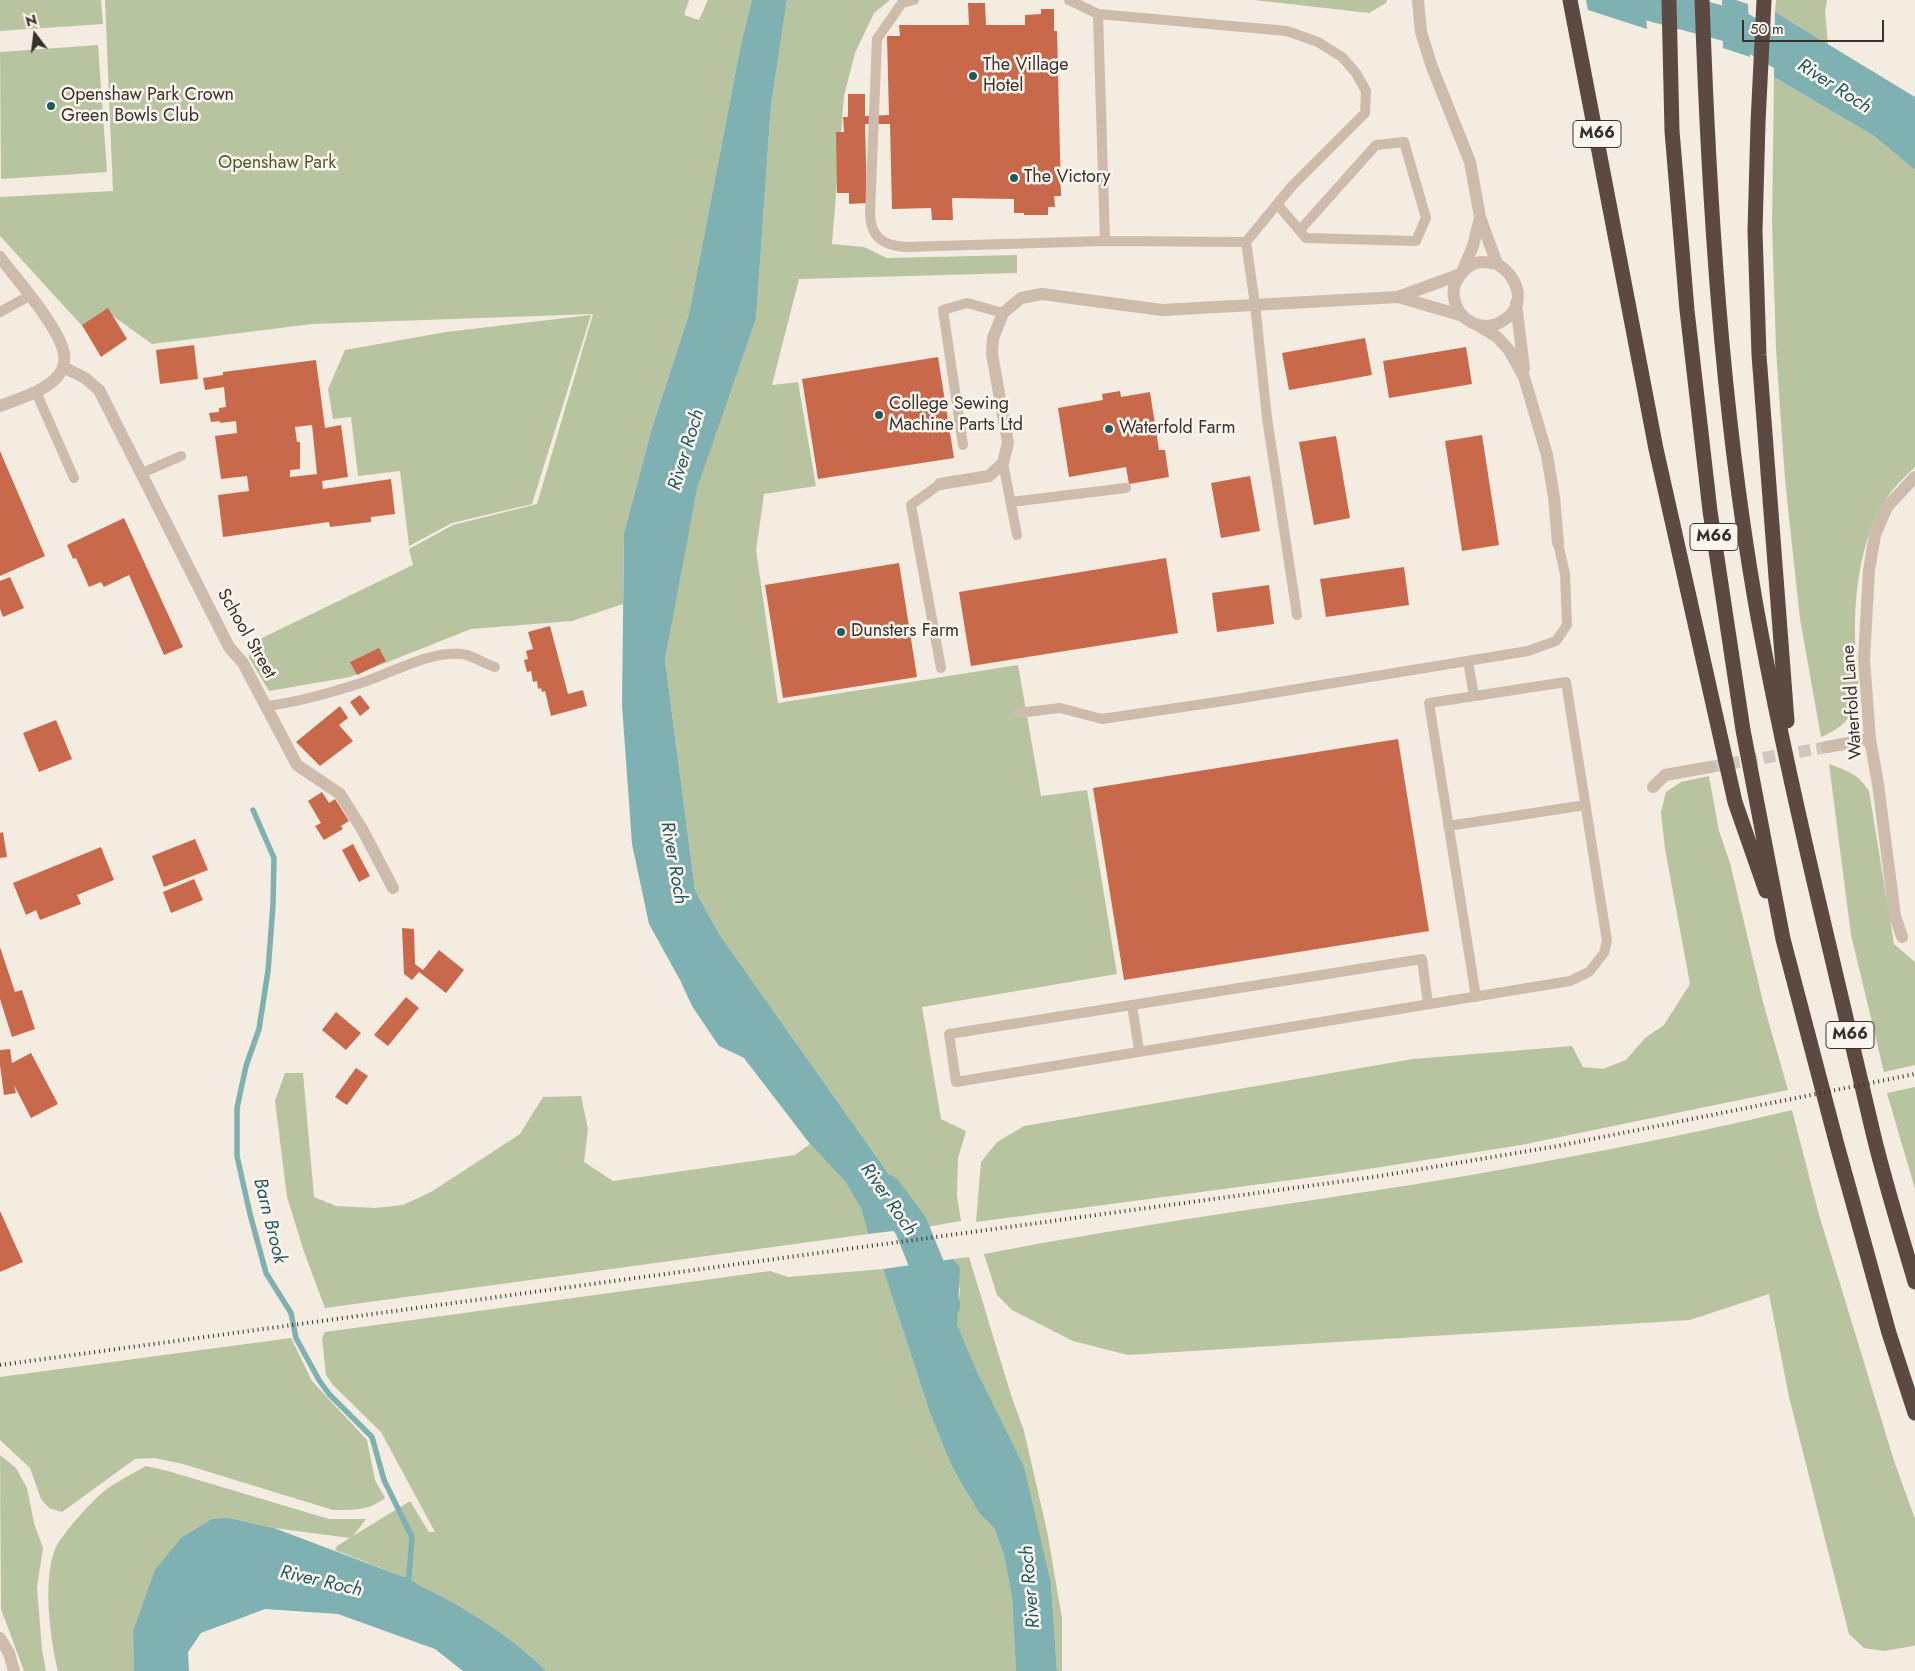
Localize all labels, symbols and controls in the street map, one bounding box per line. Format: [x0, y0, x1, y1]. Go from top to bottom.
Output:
text: N [23, 9, 39, 32]
north arrow [10, 10, 60, 60]
scale bar [1745, 10, 1888, 42]
text: 50 m [1750, 18, 1784, 40]
place label: The Village Hotel [983, 55, 1069, 98]
water label: River Roch [1793, 55, 1875, 119]
marker: The Village Hotel [967, 70, 979, 82]
place label: Openshaw Park Crown Green Bowls Club [61, 85, 234, 128]
marker: Openshaw Park Crown Green Bowls Club [45, 100, 57, 112]
road number: M66 [1573, 120, 1621, 148]
park label: Openshaw Park [218, 153, 336, 175]
place label: The Victory [1024, 167, 1110, 189]
marker: The Victory [1008, 172, 1020, 184]
place label: College Sewing Machine Parts Ltd [889, 394, 1023, 436]
water label: River Roch [664, 407, 710, 493]
marker: College Sewing Machine Parts Ltd [873, 409, 885, 421]
place label: Waterfold Farm [1119, 418, 1236, 440]
marker: Waterfold Farm [1103, 423, 1115, 435]
road number: M66 [1690, 524, 1738, 550]
street label: School Street [212, 585, 280, 683]
place label: Dunsters Farm [851, 621, 959, 643]
marker: Dunsters Farm [835, 626, 847, 638]
street label: Waterfold Lane [1838, 644, 1868, 760]
water label: River Roch [655, 820, 691, 906]
road number: M66 [1826, 1022, 1874, 1048]
water label: River Roch [855, 1159, 921, 1241]
water label: Barn Brook [247, 1176, 291, 1266]
water label: River Roch [1016, 1544, 1046, 1630]
water label: River Roch [278, 1562, 364, 1602]

